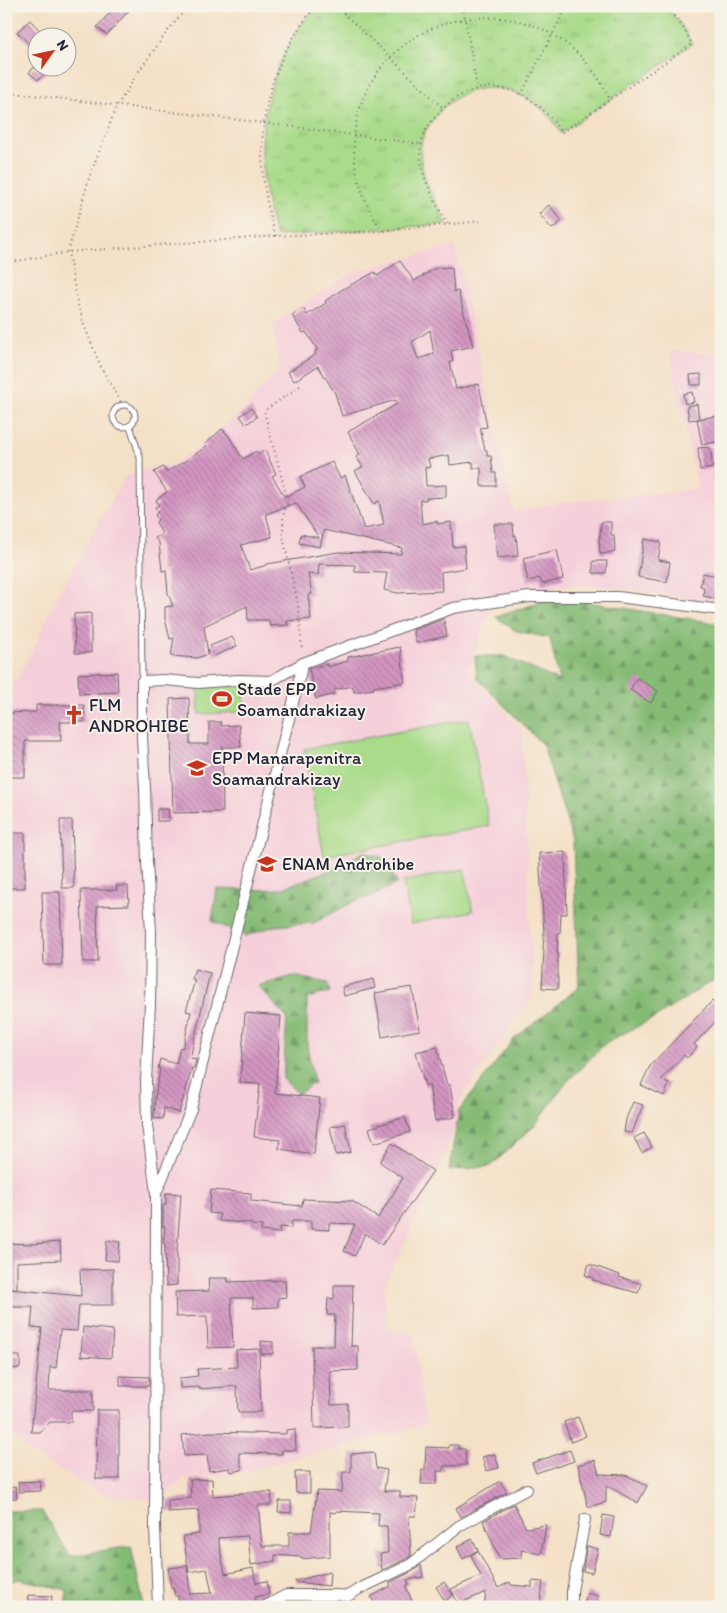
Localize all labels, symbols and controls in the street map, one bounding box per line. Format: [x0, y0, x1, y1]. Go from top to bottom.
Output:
north arrow [28, 28, 78, 78]
text: N [53, 37, 72, 54]
place label: Stade EPP Soamandrakizay [237, 678, 366, 721]
sports icon: Stade EPP Soamandrakizay [211, 688, 233, 710]
place label: FLM ANDROHIBE [89, 694, 189, 737]
church icon: FLM ANDROHIBE [63, 704, 85, 726]
place label: EPP Manarapenitra Soamandrakizay [212, 747, 362, 790]
school or university icon: EPP Manarapenitra Soamandrakizay [186, 757, 208, 779]
school or university icon: ENAM Androhibe [256, 853, 278, 875]
place label: ENAM Androhibe [282, 853, 414, 875]

